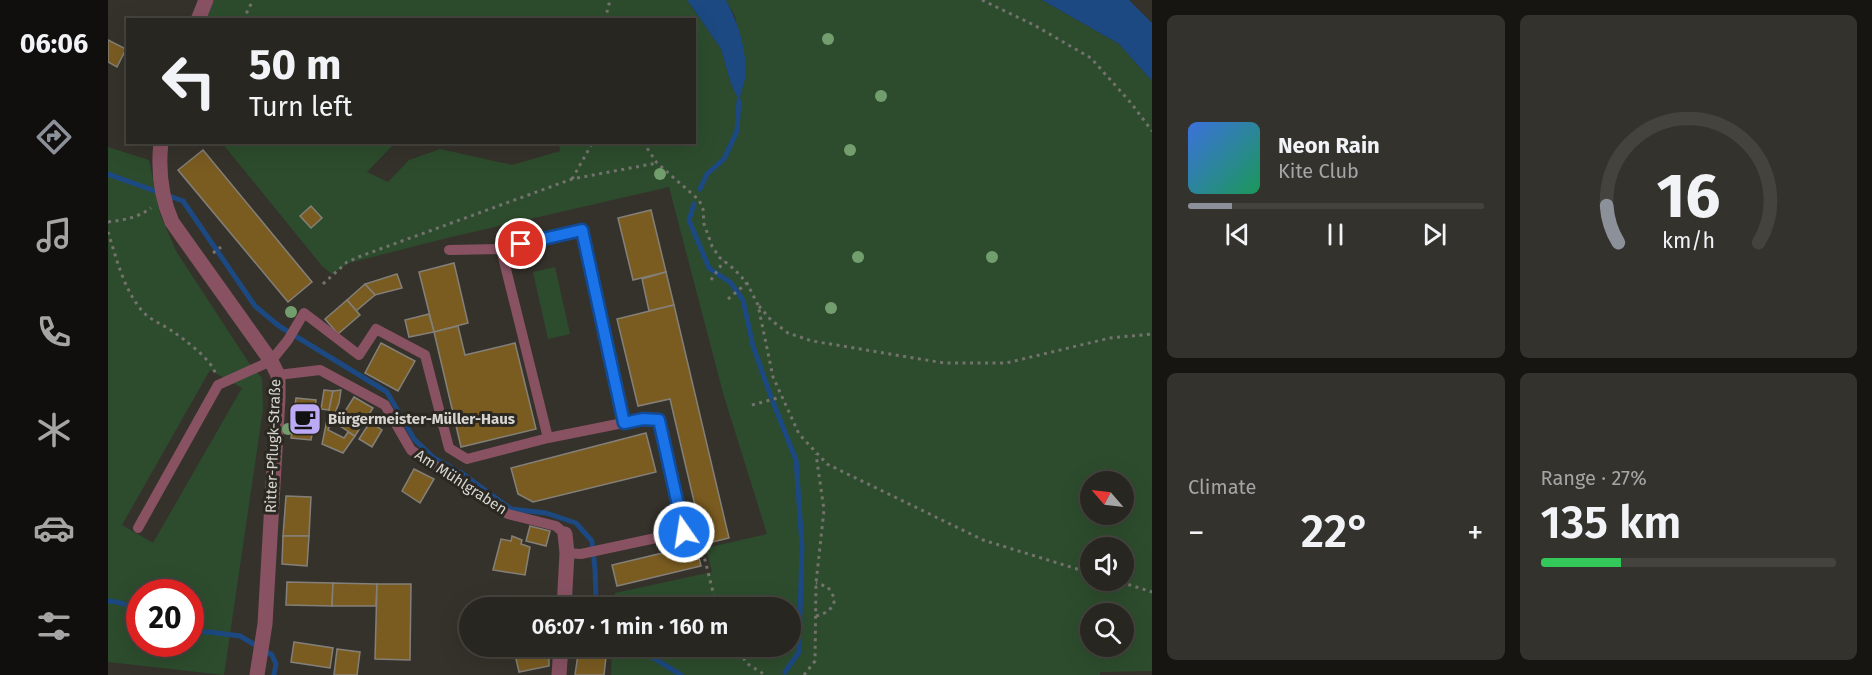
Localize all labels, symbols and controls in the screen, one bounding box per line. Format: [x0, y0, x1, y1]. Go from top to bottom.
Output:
text: 06:06 [20, 28, 88, 60]
text: 50 m [249, 40, 342, 90]
icon: left [150, 42, 228, 120]
text: Turn left [249, 91, 352, 123]
icon: directions [33, 116, 75, 158]
text: Neon Rain [1278, 132, 1380, 159]
text: Kite Club [1278, 159, 1359, 183]
text: 16 [1656, 160, 1720, 235]
icon: music [33, 214, 75, 256]
pin [495, 218, 546, 269]
icon: previous [1221, 218, 1254, 251]
icon: pause [1319, 218, 1352, 251]
icon: next [1418, 218, 1451, 251]
icon: arrive [504, 227, 537, 260]
text: km/h [1662, 229, 1715, 255]
icon: phone [33, 311, 75, 353]
street label: Ritter-Pflugk-Straße [262, 379, 284, 513]
cafe icon: Bürgermeister-Müller-Haus [287, 401, 323, 437]
icon: climate [33, 409, 75, 451]
place label: Bürgermeister-Müller-Haus [328, 410, 515, 428]
street label: Am Mühlgraben [412, 446, 510, 518]
text: Range · 27% [1541, 466, 1647, 490]
north arrow [1080, 471, 1134, 525]
map controls [1080, 471, 1134, 657]
text: Climate [1188, 475, 1256, 499]
text: 135 km [1541, 496, 1681, 550]
position arrow [652, 500, 716, 564]
text: 22° [1301, 505, 1371, 559]
icon: car [33, 507, 75, 549]
text: − [1188, 513, 1205, 553]
text: + [1467, 513, 1484, 553]
button: sound [1080, 537, 1134, 591]
speed limit sign: 20 [126, 579, 204, 657]
button: search [1080, 603, 1134, 657]
icon: filters [33, 605, 75, 647]
text: 06:07 · 1 min · 160 m [532, 613, 728, 640]

